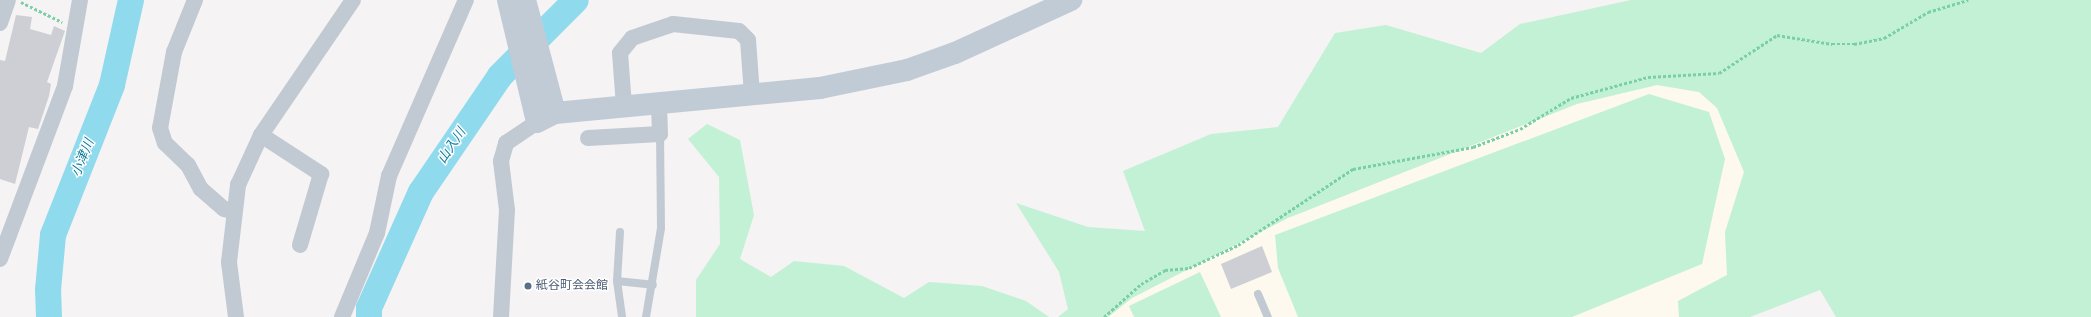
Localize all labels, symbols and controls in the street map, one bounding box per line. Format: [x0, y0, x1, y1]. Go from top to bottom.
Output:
water label: 山入川 [435, 125, 469, 167]
water label: 小津川 [68, 137, 98, 179]
place label: 紙谷町会会館 [536, 279, 608, 293]
marker: 紙谷町会会館 [523, 281, 533, 291]

